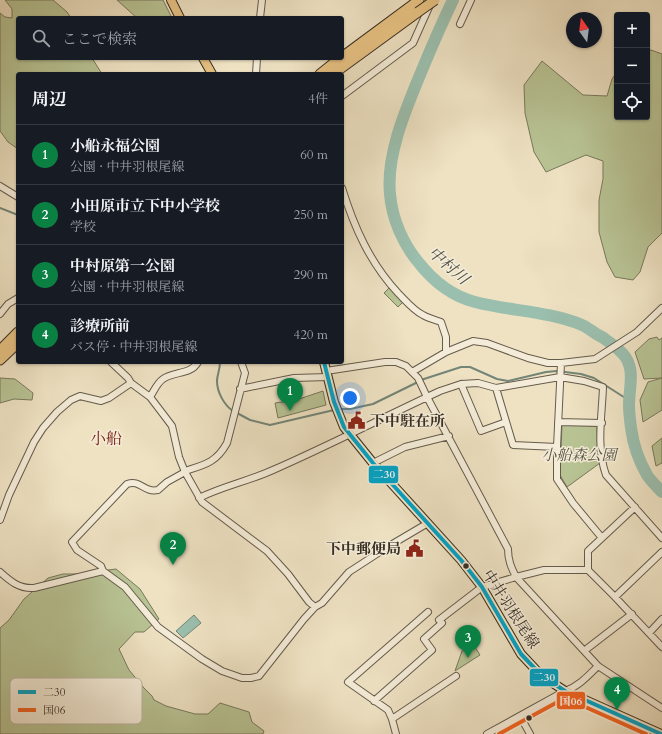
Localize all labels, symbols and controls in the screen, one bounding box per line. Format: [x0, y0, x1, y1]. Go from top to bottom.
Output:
north arrow [566, 12, 602, 48]
map controls [614, 12, 650, 120]
button: + [614, 12, 650, 48]
search box [16, 16, 344, 60]
icon: search [30, 27, 52, 49]
text: ここで検索 [62, 29, 137, 49]
button: − [614, 48, 650, 84]
button: locate [614, 84, 650, 120]
text: 周辺 [32, 88, 66, 111]
text: 4件 [308, 90, 328, 108]
text: 小船永福公園 [70, 136, 160, 156]
text: 1 [42, 146, 48, 164]
text: 60 m [300, 146, 328, 164]
text: 公園 · 中井羽根尾線 [70, 158, 184, 176]
text: 小田原市立下中小学校 [70, 196, 220, 216]
text: 2 [42, 206, 48, 224]
text: 250 m [294, 206, 328, 224]
text: 学校 [70, 218, 96, 236]
water label: 中村川 [423, 242, 475, 291]
text: 中村原第一公園 [70, 256, 175, 276]
text: 3 [42, 266, 48, 284]
text: 290 m [294, 266, 328, 284]
text: 公園 · 中井羽根尾線 [70, 278, 184, 296]
text: 診療所前 [70, 316, 130, 336]
text: 4 [42, 326, 48, 344]
text: 420 m [294, 326, 328, 344]
text: バス停 · 中井羽根尾線 [70, 338, 197, 356]
pin: 1 [277, 378, 303, 411]
your location [340, 388, 360, 408]
public building icon: 下中駐在所 [347, 411, 367, 431]
place label: 下中駐在所 [370, 411, 445, 431]
district label: 小船 [90, 428, 122, 450]
park label: 小船森公園 [541, 445, 619, 465]
line badge: 二30 [368, 465, 399, 484]
text: 二30 [373, 467, 395, 482]
pin: 2 [160, 532, 186, 565]
place label: 下中郵便局 [326, 539, 401, 559]
public building icon: 下中郵便局 [404, 539, 424, 559]
unlabelled marker [461, 561, 471, 571]
street label: 中井羽根尾線 [478, 566, 544, 652]
pin: 3 [455, 625, 481, 658]
line badge: 二30 [529, 668, 559, 687]
text: 二30 [533, 670, 555, 685]
pin: 4 [604, 677, 630, 710]
legend [10, 678, 142, 724]
text: 二30 [43, 685, 66, 700]
line badge: 国06 [556, 691, 586, 710]
text: 国06 [560, 694, 582, 709]
text: 国06 [43, 703, 66, 718]
unlabelled marker [524, 713, 534, 723]

